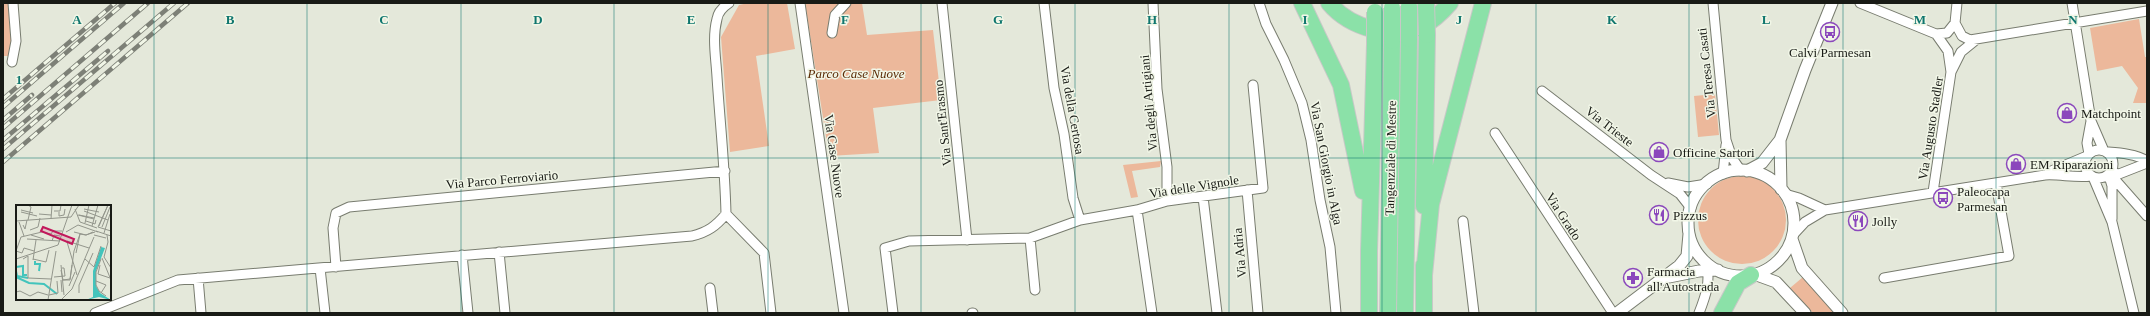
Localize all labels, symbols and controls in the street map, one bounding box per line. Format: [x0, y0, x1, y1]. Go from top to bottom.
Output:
text: A [72, 12, 82, 27]
text: B [226, 12, 235, 27]
text: C [379, 12, 389, 27]
text: D [533, 12, 543, 27]
text: E [687, 12, 695, 27]
text: F [841, 12, 849, 27]
text: G [993, 12, 1003, 27]
text: H [1147, 12, 1157, 27]
text: I [1302, 12, 1308, 27]
text: J [1456, 12, 1463, 27]
text: K [1607, 12, 1618, 27]
text: L [1762, 12, 1771, 27]
text: M [1914, 12, 1926, 27]
text: N [2068, 12, 2078, 27]
bus stop icon: Calvi Parmesan [1819, 21, 1841, 43]
street label: Via Teresa Casati [1694, 27, 1719, 119]
place label: Calvi Parmesan [1789, 45, 1871, 60]
street label: Via degli Artigiani [1137, 54, 1160, 152]
street label: Via della Certosa [1057, 65, 1088, 156]
park label: Parco Case Nuove [807, 66, 905, 81]
text: 1 [16, 72, 22, 87]
street label: Via Augusto Stadler [1915, 75, 1946, 181]
street label: Via Sant'Erasmo [931, 79, 954, 167]
street label: Via San Giorgio in Alga [1307, 100, 1346, 226]
street label: Tangenziale di Mestre [1382, 100, 1399, 216]
shop icon: Matchpoint [2056, 102, 2078, 124]
street label: Via Trieste [1583, 103, 1637, 150]
place label: Matchpoint [2081, 106, 2141, 121]
street label: Via Case Nuove [821, 113, 848, 199]
shop icon: Officine Sartori [1648, 141, 1670, 163]
place label: Officine Sartori [1673, 145, 1755, 160]
shop icon: EM Riparazioni [2005, 153, 2027, 175]
place label: EM Riparazioni [2030, 157, 2114, 172]
street label: Via Parco Ferroviario [445, 167, 559, 192]
street label: Via delle Vignole [1148, 172, 1240, 201]
place label: Paleocapa Parmesan [1957, 184, 2010, 214]
bus stop icon: Paleocapa Parmesan [1932, 187, 1954, 209]
street label: Via Grado [1543, 190, 1585, 243]
restaurant icon: Pizzus [1648, 204, 1670, 226]
inset map [16, 205, 111, 300]
place label: Pizzus [1673, 208, 1707, 223]
restaurant icon: Jolly [1847, 210, 1869, 232]
place label: Jolly [1872, 214, 1898, 229]
street label: Via Adria [1230, 227, 1249, 279]
place label: Farmacia all'Autostrada [1647, 264, 1720, 294]
pharmacy icon: Farmacia all'Autostrada [1622, 267, 1644, 289]

